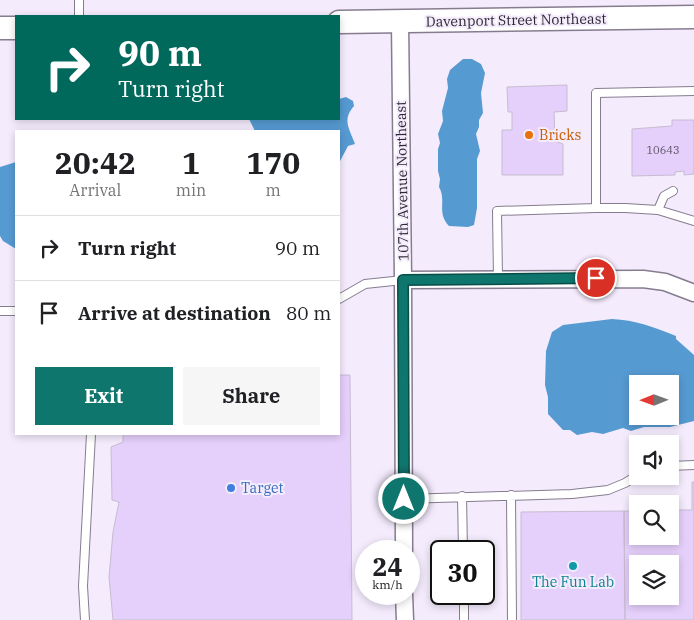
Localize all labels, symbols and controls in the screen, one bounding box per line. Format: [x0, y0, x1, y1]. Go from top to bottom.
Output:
street label: Davenport Street Northeast [426, 9, 606, 31]
text: 90 m [118, 30, 202, 76]
icon: right [35, 35, 100, 100]
text: Turn right [118, 74, 225, 103]
street label: 107th Avenue Northeast [392, 101, 412, 261]
place label: Bricks [539, 126, 581, 144]
marker: Bricks [523, 129, 535, 141]
text: 20:42 [55, 143, 136, 182]
text: 1 [182, 143, 200, 182]
text: 170 [246, 143, 300, 182]
house number: 10643 [647, 143, 680, 157]
text: Arrival [69, 180, 121, 200]
text: min [176, 180, 206, 200]
text: m [266, 180, 281, 200]
icon: right [35, 234, 63, 262]
text: Turn right [78, 236, 176, 260]
text: 90 m [275, 236, 320, 260]
pin [575, 257, 617, 299]
icon: arrive [582, 264, 610, 292]
icon: arrive [35, 299, 63, 327]
text: Arrive at destination [78, 301, 271, 325]
text: 80 m [286, 301, 331, 325]
button: Exit [35, 367, 173, 425]
button: Share [183, 367, 320, 425]
north arrow [629, 375, 679, 425]
map controls [629, 375, 679, 605]
button: sound [629, 435, 679, 485]
position arrow [377, 472, 429, 524]
place label: Target [241, 479, 283, 497]
marker: Target [225, 482, 237, 494]
button: search [629, 495, 679, 545]
speed limit sign: 30 [430, 540, 495, 605]
text: 24 [372, 550, 403, 583]
button: layers [629, 555, 679, 605]
marker: The Fun Lab [567, 560, 579, 572]
place label: The Fun Lab [532, 573, 614, 591]
text: km/h [372, 577, 403, 592]

